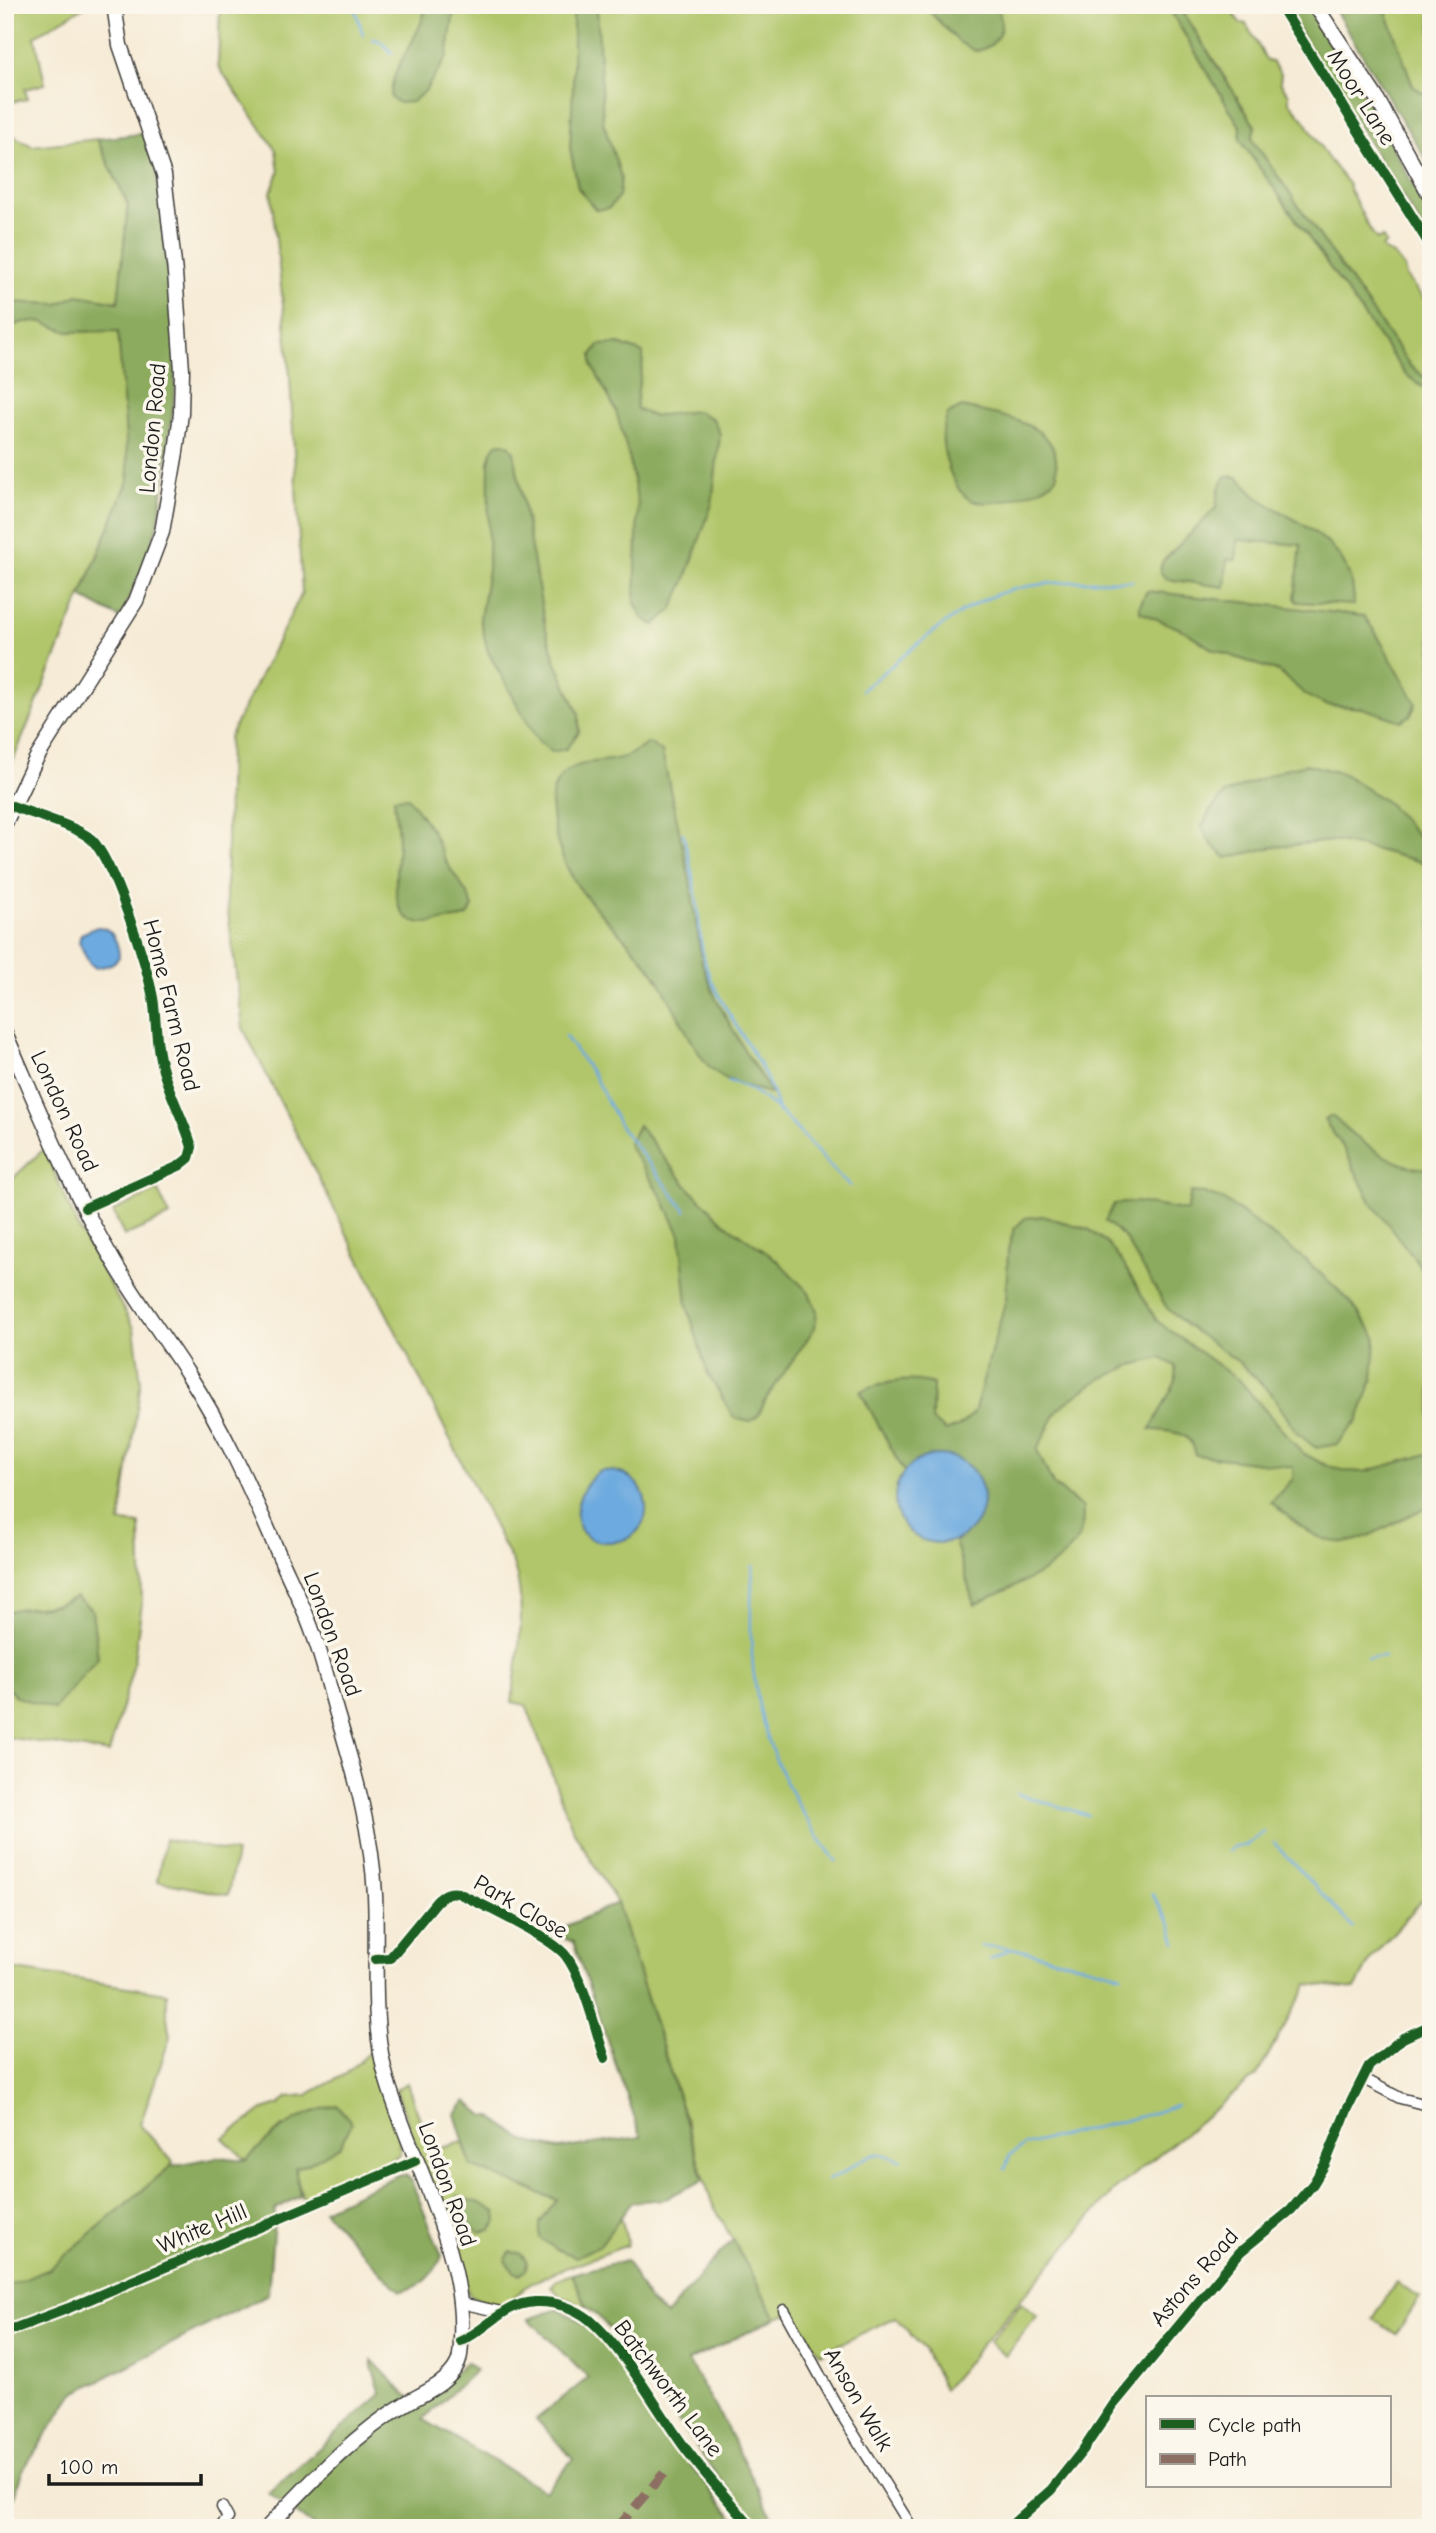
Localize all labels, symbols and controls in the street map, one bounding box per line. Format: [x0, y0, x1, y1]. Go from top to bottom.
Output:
street label: Moor Lane [1322, 44, 1402, 150]
street label: London Road [133, 362, 172, 494]
street label: Home Farm Road [137, 916, 206, 1094]
street label: London Road [25, 1046, 104, 1176]
street label: London Road [298, 1568, 368, 1700]
street label: Park Close [469, 1869, 572, 1944]
street label: London Road [413, 2118, 483, 2250]
street label: White Hill [153, 2198, 251, 2259]
street label: Astons Road [1145, 2223, 1244, 2332]
street label: Batchworth Lane [608, 2315, 729, 2462]
street label: Anson Walk [818, 2343, 899, 2456]
legend [1146, 2396, 1390, 2488]
text: Cycle path [1208, 2413, 1301, 2437]
scale bar [49, 2442, 201, 2486]
text: Path [1208, 2447, 1247, 2471]
text: 100 m [60, 2455, 118, 2479]

